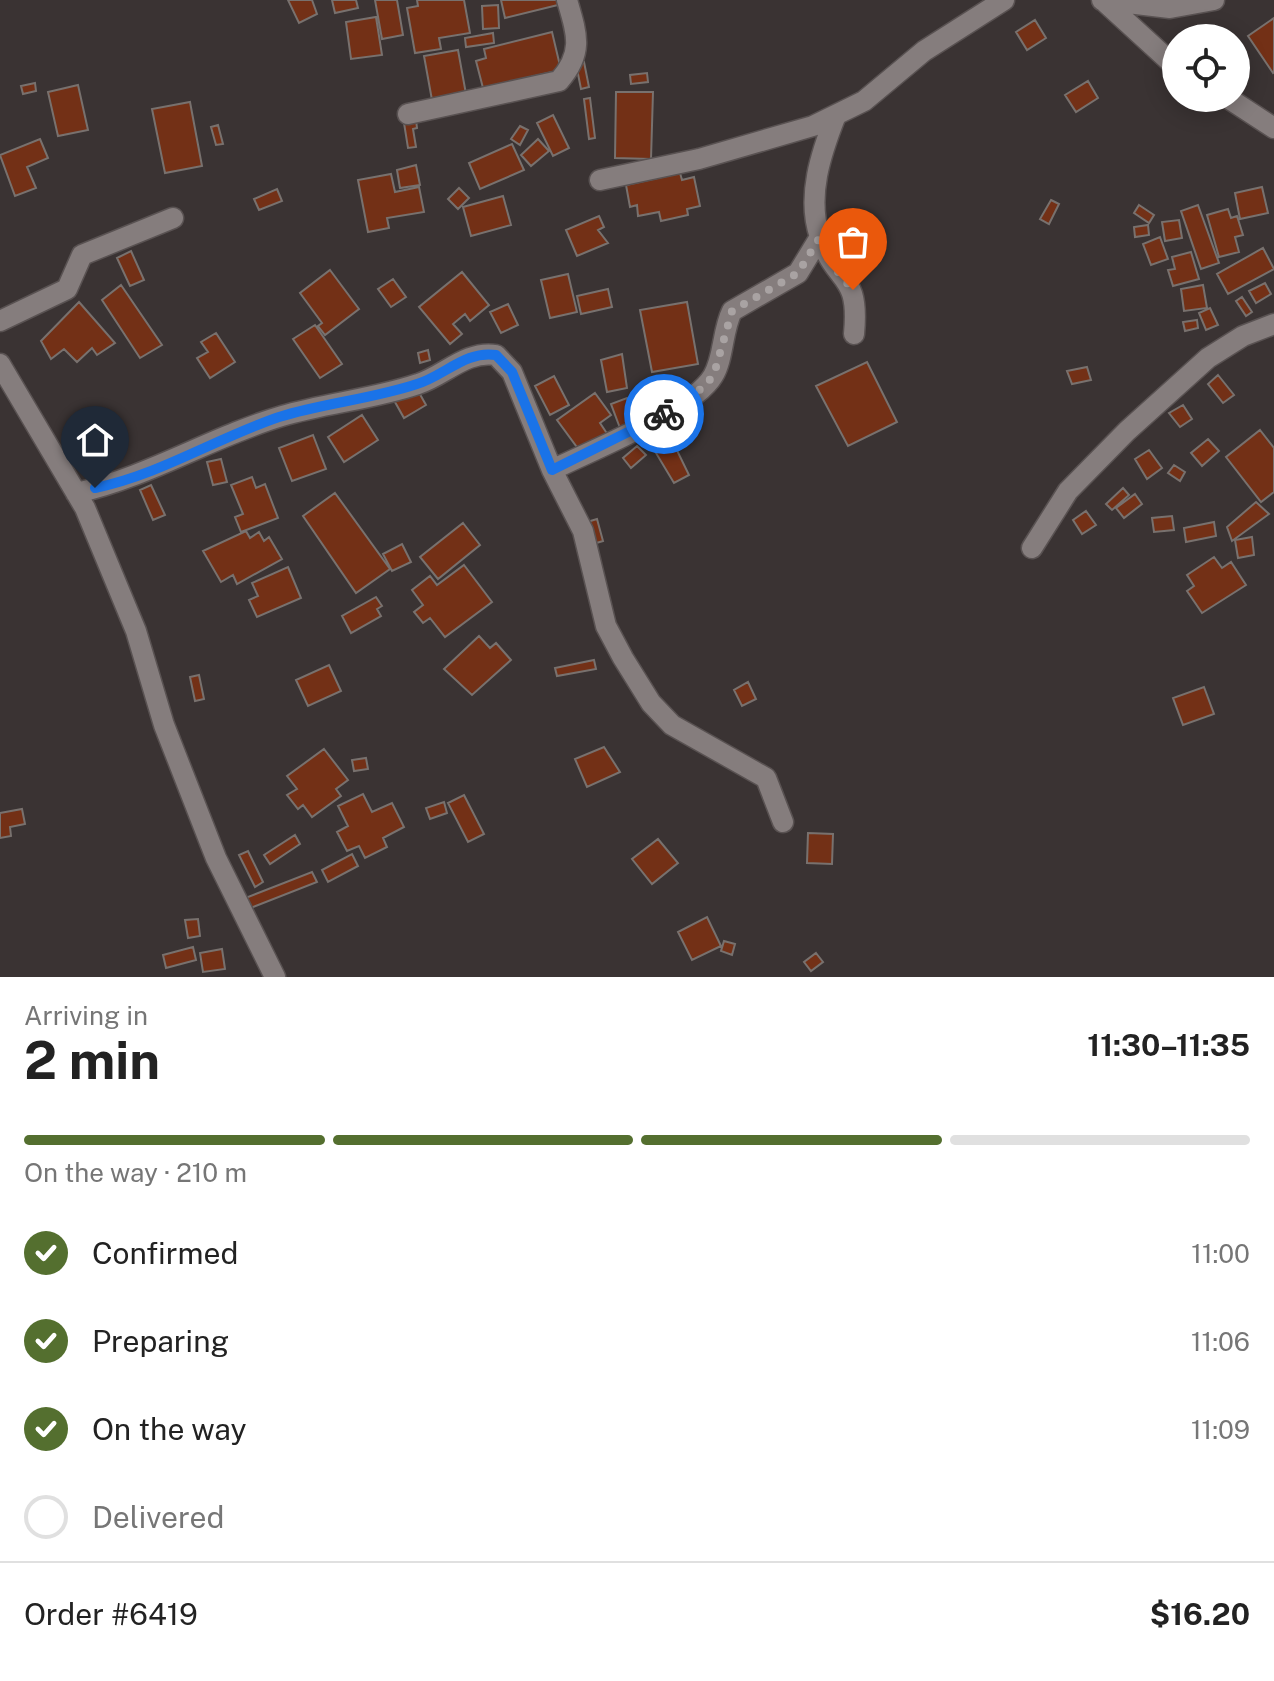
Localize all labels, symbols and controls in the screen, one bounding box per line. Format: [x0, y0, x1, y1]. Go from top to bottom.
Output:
map controls [1162, 24, 1250, 112]
button: locate [1162, 24, 1250, 112]
pin [819, 208, 887, 290]
icon: bag [831, 220, 875, 264]
courier [624, 374, 704, 454]
icon: bike [642, 392, 686, 436]
pin [61, 406, 129, 488]
icon: home [73, 418, 117, 462]
text: Arriving in [24, 1000, 148, 1031]
text: 11:30–11:35 [1087, 1027, 1250, 1063]
text: 2 min [24, 1030, 160, 1091]
text: On the way · 210 m [24, 1157, 247, 1188]
icon: check [24, 1231, 68, 1275]
text: Confirmed [92, 1235, 238, 1271]
text: 11:00 [1191, 1238, 1250, 1269]
icon: check [24, 1319, 68, 1363]
text: Preparing [92, 1323, 229, 1359]
text: 11:06 [1191, 1326, 1250, 1357]
icon: check [24, 1407, 68, 1451]
text: On the way [92, 1411, 246, 1447]
text: 11:09 [1191, 1414, 1250, 1445]
text: Delivered [92, 1499, 224, 1535]
text: Order #6419 [24, 1596, 198, 1632]
text: $16.20 [1150, 1596, 1250, 1632]

